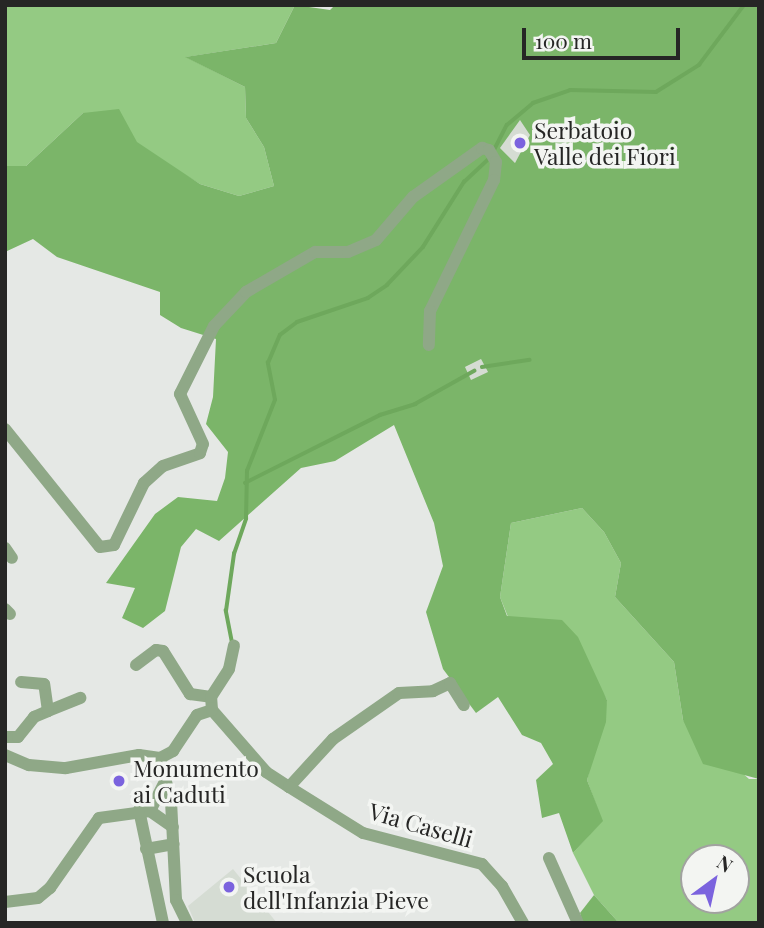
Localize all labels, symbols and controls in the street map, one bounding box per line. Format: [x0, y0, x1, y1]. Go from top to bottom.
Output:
scale bar [526, 14, 684, 58]
text: 100 m [535, 26, 592, 54]
place label: Serbatoio Valle dei Fiori [534, 116, 676, 170]
marker: Serbatoio Valle dei Fiori [512, 135, 528, 151]
place label: Monumento ai Caduti [133, 754, 259, 808]
marker: Monumento ai Caduti [111, 773, 127, 789]
street label: Via Caselli [366, 797, 476, 853]
north arrow [680, 844, 750, 914]
text: N [713, 848, 738, 878]
place label: Scuola dell'Infanzia Pieve [243, 860, 429, 914]
marker: Scuola dell'Infanzia Pieve [221, 879, 237, 895]

